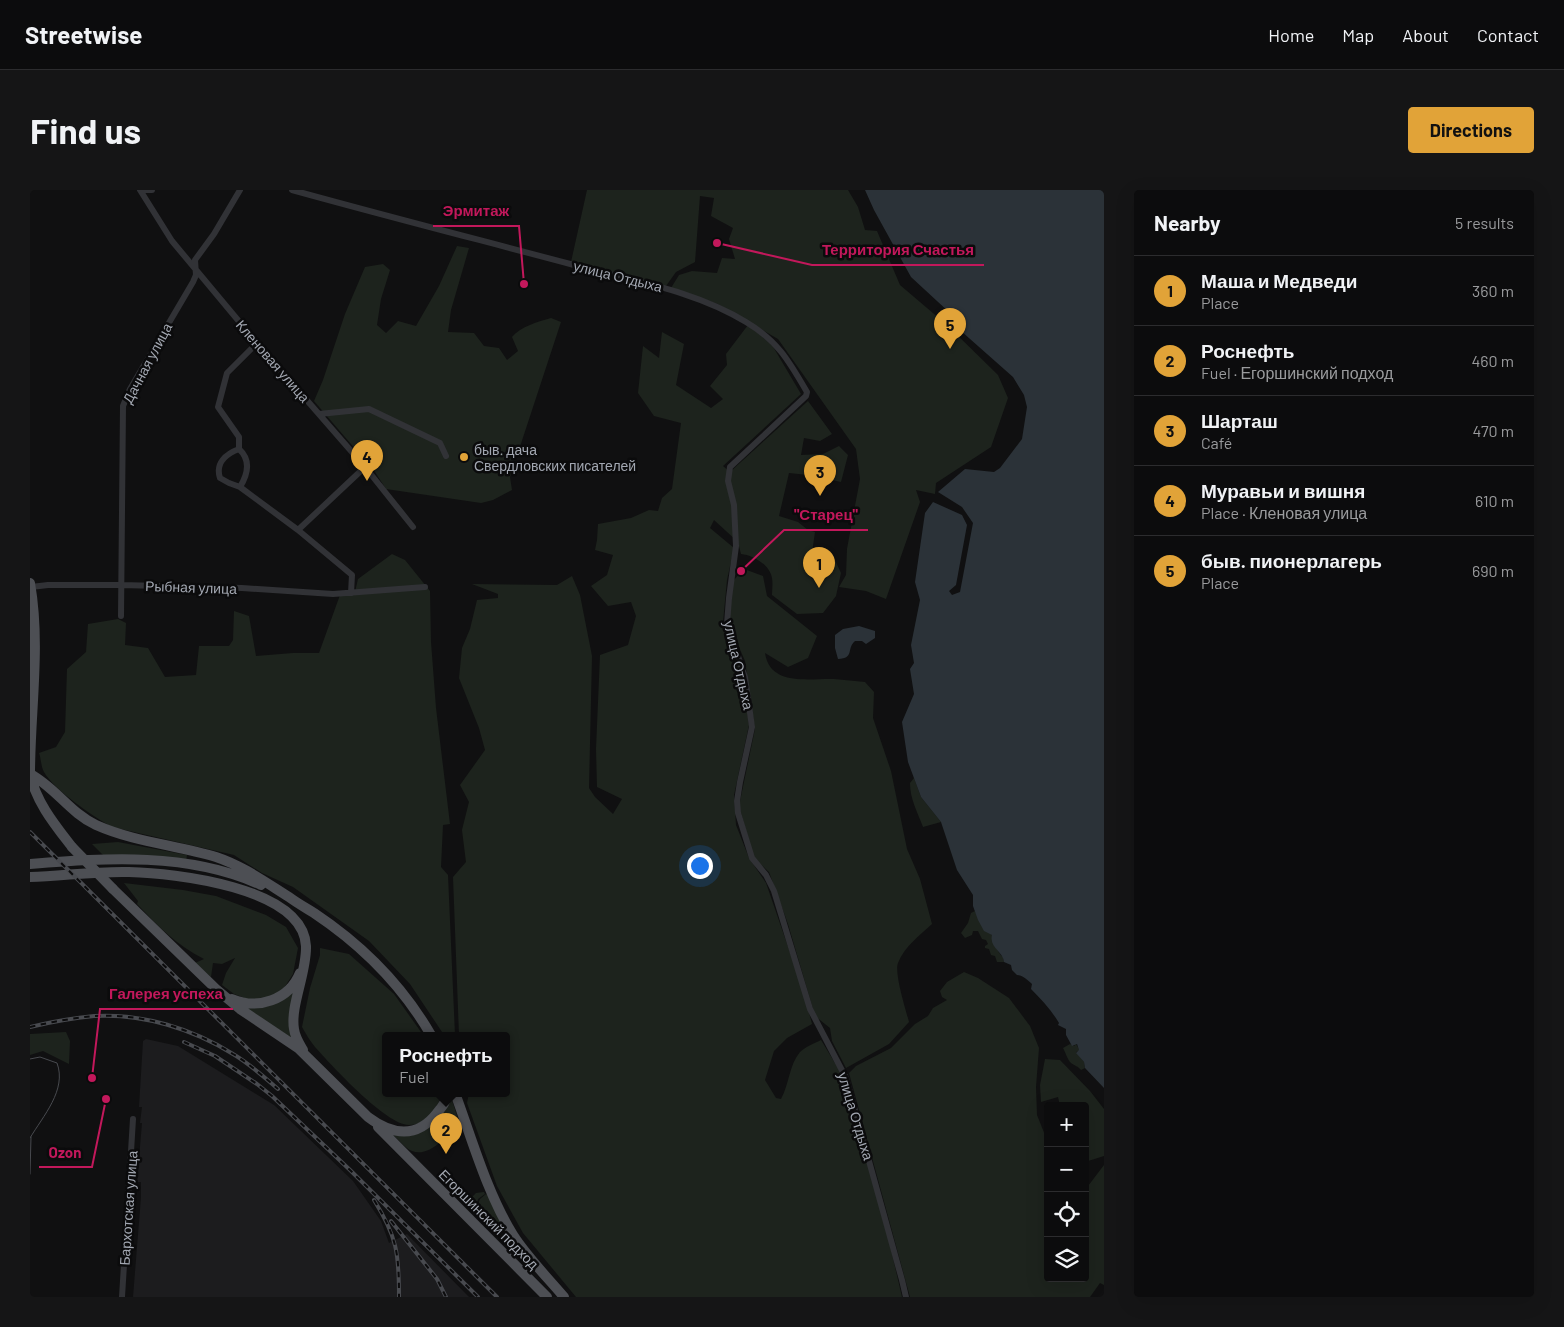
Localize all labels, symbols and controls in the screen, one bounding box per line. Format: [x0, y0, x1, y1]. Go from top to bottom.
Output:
text: Streetwise [25, 20, 142, 49]
text: Home [1268, 24, 1314, 46]
text: Map [1342, 24, 1374, 46]
text: About [1402, 24, 1449, 46]
text: Contact [1477, 24, 1539, 46]
button: Directions [1408, 107, 1534, 153]
text: Find us [30, 109, 141, 151]
callout: Эрмитаж [433, 196, 519, 226]
text: Эрмитаж [443, 201, 510, 219]
text: Nearby [1154, 210, 1220, 235]
text: 5 results [1455, 213, 1514, 232]
callout: Территория Счастья [812, 235, 984, 265]
text: Территория Счастья [822, 240, 974, 258]
street label: улица Отдыха [572, 257, 664, 295]
text: Маша и Медведи [1201, 269, 1358, 292]
text: 1 [1167, 281, 1173, 300]
text: 360 m [1472, 281, 1514, 300]
text: Place [1201, 293, 1239, 312]
pin: 5 [934, 308, 966, 349]
street label: Кленовая улица [233, 316, 314, 406]
street label: Дачная улица [119, 320, 175, 406]
text: Роснефть [1201, 339, 1295, 362]
text: 2 [1166, 351, 1174, 370]
text: 460 m [1471, 351, 1514, 370]
text: Fuel · Егоршинский подход [1201, 363, 1393, 382]
text: Шарташ [1201, 409, 1278, 432]
text: 3 [1166, 421, 1174, 440]
text: 470 m [1473, 421, 1514, 440]
text: Café [1201, 433, 1232, 452]
pin: 4 [351, 440, 383, 481]
place label: быв. дача Свердловских писателей [474, 441, 636, 474]
marker: быв. дача Свердловских писателей [458, 451, 470, 463]
pin: 3 [804, 455, 836, 496]
text: Муравьи и вишня [1201, 479, 1365, 502]
text: 4 [1165, 491, 1175, 510]
text: 610 m [1475, 491, 1514, 510]
callout: "Старец" [784, 500, 868, 530]
text: Place · Кленовая улица [1201, 503, 1367, 522]
text: "Старец" [794, 505, 859, 523]
pin: 1 [803, 547, 835, 588]
text: быв. пионерлагерь [1201, 549, 1382, 572]
text: 5 [1166, 561, 1174, 580]
text: 690 m [1472, 561, 1514, 580]
text: Place [1201, 573, 1239, 592]
street label: Рыбная улица [145, 577, 237, 597]
street label: улица Отдыха [720, 619, 758, 711]
your location [687, 853, 713, 879]
callout: Галерея успеха [100, 979, 233, 1009]
text: Галерея успеха [109, 984, 224, 1002]
popup [382, 1032, 510, 1097]
text: Роснефть [399, 1043, 493, 1066]
text: Fuel [399, 1067, 429, 1086]
street label: улица Отдыха [835, 1070, 877, 1162]
map controls [1044, 1102, 1089, 1282]
button: + [1044, 1102, 1089, 1147]
pin: 2 [430, 1113, 462, 1154]
callout: Ozon [39, 1137, 92, 1167]
text: Ozon [49, 1143, 81, 1161]
button: − [1044, 1147, 1089, 1192]
street label: Бархотская улица [116, 1150, 141, 1266]
street label: Егоршинский подход [436, 1166, 542, 1272]
button: locate [1044, 1192, 1089, 1237]
button: layers [1044, 1237, 1089, 1282]

